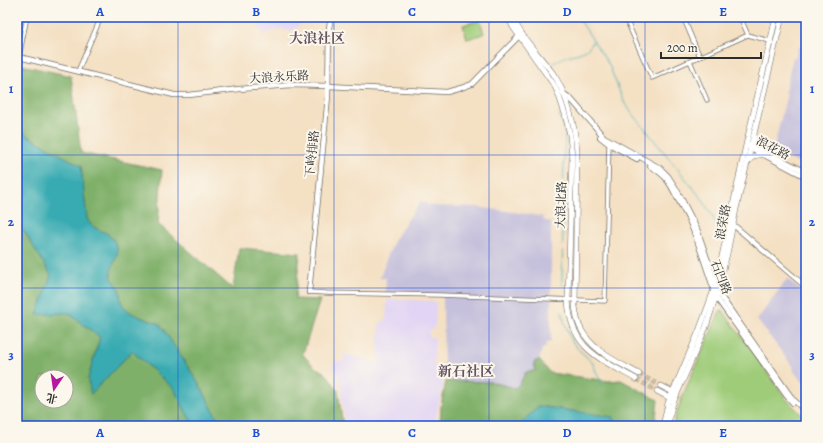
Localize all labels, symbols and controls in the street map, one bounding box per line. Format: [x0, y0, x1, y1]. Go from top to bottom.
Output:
text: A [95, 3, 105, 20]
text: B [252, 3, 260, 20]
text: C [408, 3, 416, 20]
text: D [562, 3, 572, 20]
text: E [719, 3, 727, 20]
district label: 大浪社区 [289, 29, 345, 48]
scale bar [661, 34, 761, 60]
text: 200 m [667, 40, 698, 56]
street label: 大浪永乐路 [249, 67, 309, 87]
text: 1 [9, 80, 14, 97]
text: 1 [810, 80, 815, 97]
street label: 下岭排路 [302, 129, 322, 179]
street label: 浪花路 [753, 132, 793, 164]
street label: 大浪北路 [552, 181, 570, 229]
street label: 浪荣路 [712, 203, 734, 241]
text: 2 [8, 213, 15, 230]
text: 2 [809, 213, 816, 230]
street label: 石凹路 [707, 257, 735, 297]
text: 3 [8, 346, 14, 363]
text: 3 [809, 346, 815, 363]
district label: 新石社区 [438, 362, 494, 381]
north arrow [34, 369, 74, 409]
text: 北 [45, 390, 59, 407]
text: A [95, 424, 105, 441]
text: B [252, 424, 260, 441]
text: C [408, 424, 416, 441]
text: D [562, 424, 572, 441]
text: E [719, 424, 727, 441]

